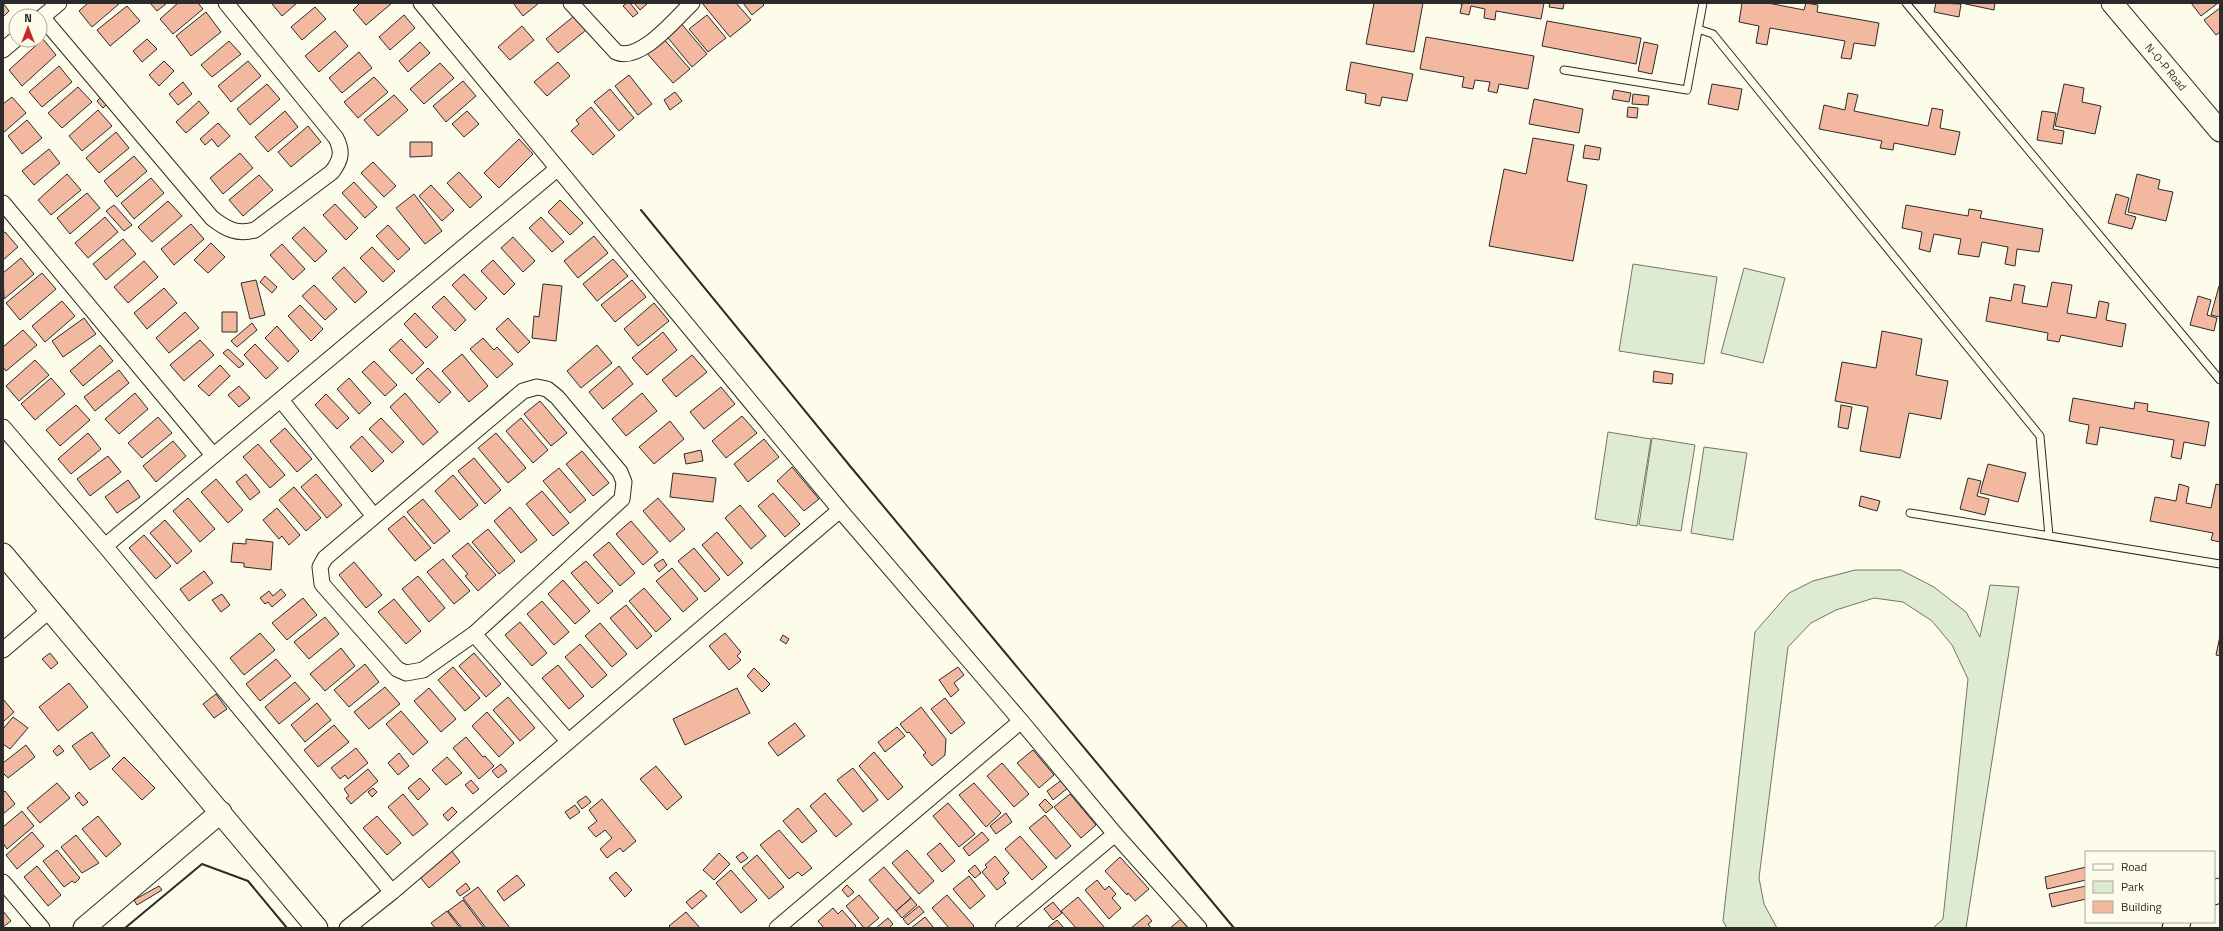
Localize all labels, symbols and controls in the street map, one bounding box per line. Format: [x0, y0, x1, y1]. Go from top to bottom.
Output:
north arrow [8, 8, 48, 48]
text: N [24, 10, 32, 26]
street label: N-O-P Road [2142, 40, 2191, 94]
legend [2085, 851, 2215, 923]
text: Road [2121, 857, 2147, 876]
text: Park [2121, 877, 2144, 896]
text: Building [2121, 897, 2162, 916]

